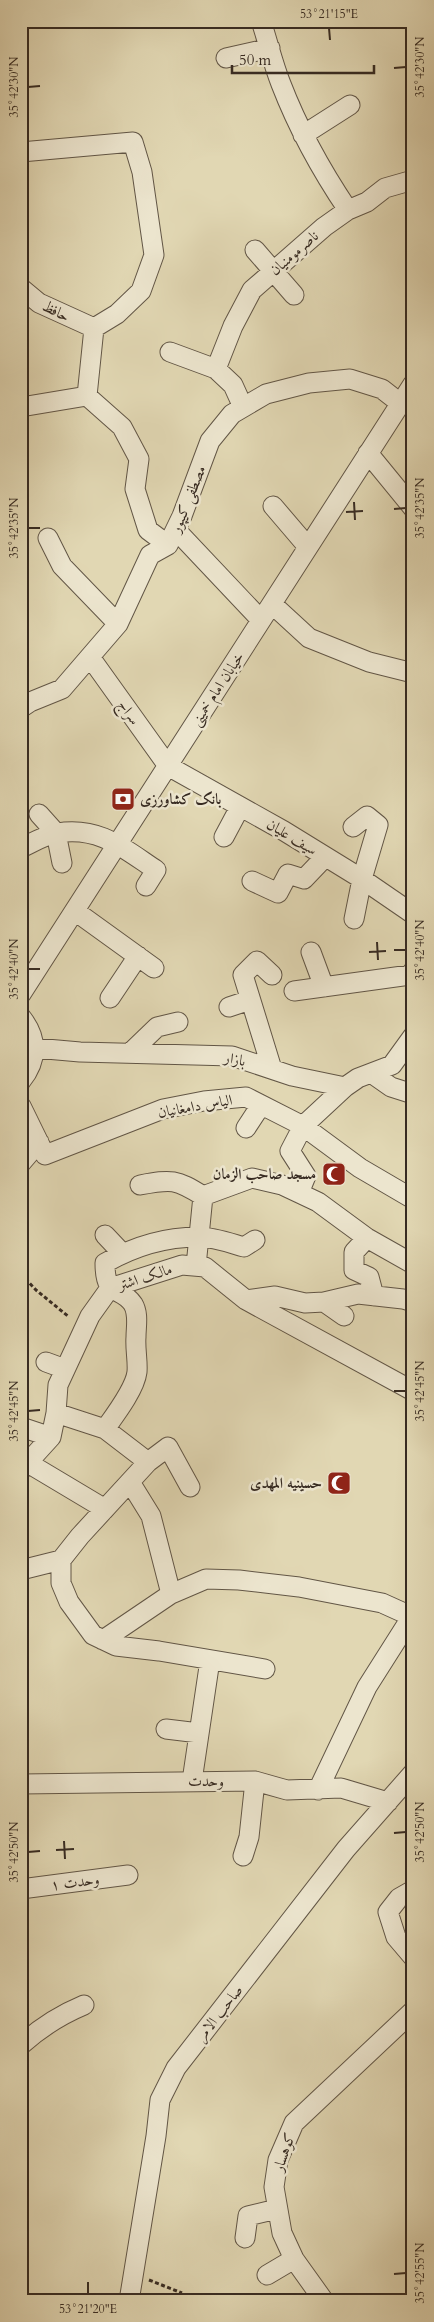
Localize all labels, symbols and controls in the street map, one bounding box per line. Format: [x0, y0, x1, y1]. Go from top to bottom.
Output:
text: 53°21'15"E [300, 6, 358, 22]
text: 35°42'30"N [412, 36, 428, 97]
scale bar [232, 42, 374, 74]
text: 50 m [239, 50, 271, 70]
text: 35°42'30"N [6, 56, 22, 117]
street label: ناصرمومنیان [265, 226, 323, 280]
street label: حافظ [39, 296, 73, 326]
street label: مصطفی کیپور [165, 462, 211, 538]
text: 35°42'35"N [412, 477, 428, 538]
text: 35°42'35"N [6, 497, 22, 558]
street label: خیابان امام خمینی [186, 648, 251, 732]
street label: سراج [111, 695, 145, 730]
bank icon: بانک کشاورزی [110, 786, 136, 812]
place label: بانک کشاورزی [140, 789, 222, 809]
street label: سیف علیان [263, 814, 321, 860]
text: 35°42'40"N [412, 919, 428, 980]
text: 35°42'40"N [6, 938, 22, 999]
street label: بازار [220, 1047, 248, 1071]
street label: الیاس دامغانیان [156, 1090, 234, 1122]
mosque icon: مسجد صاحب الزمان [321, 1161, 347, 1187]
place label: مسجد صاحب الزمان [213, 1164, 316, 1184]
street label: مالک اشتر [114, 1259, 175, 1296]
text: 35°42'45"N [412, 1360, 428, 1421]
text: 35°42'45"N [6, 1380, 22, 1441]
mosque icon: حسینیه المهدی [326, 1470, 352, 1496]
place label: حسینیه المهدی [250, 1473, 322, 1493]
street label: وحدت [188, 1771, 224, 1791]
text: 35°42'50"N [412, 1801, 428, 1862]
text: 35°42'50"N [6, 1821, 22, 1882]
street label: وحدت ۱ [50, 1869, 100, 1895]
street label: صاحب الامر [191, 1981, 248, 2046]
street label: کوهسار [267, 2130, 300, 2176]
text: 35°42'55"N [412, 2242, 428, 2303]
text: 53°21'20"E [59, 2301, 117, 2317]

